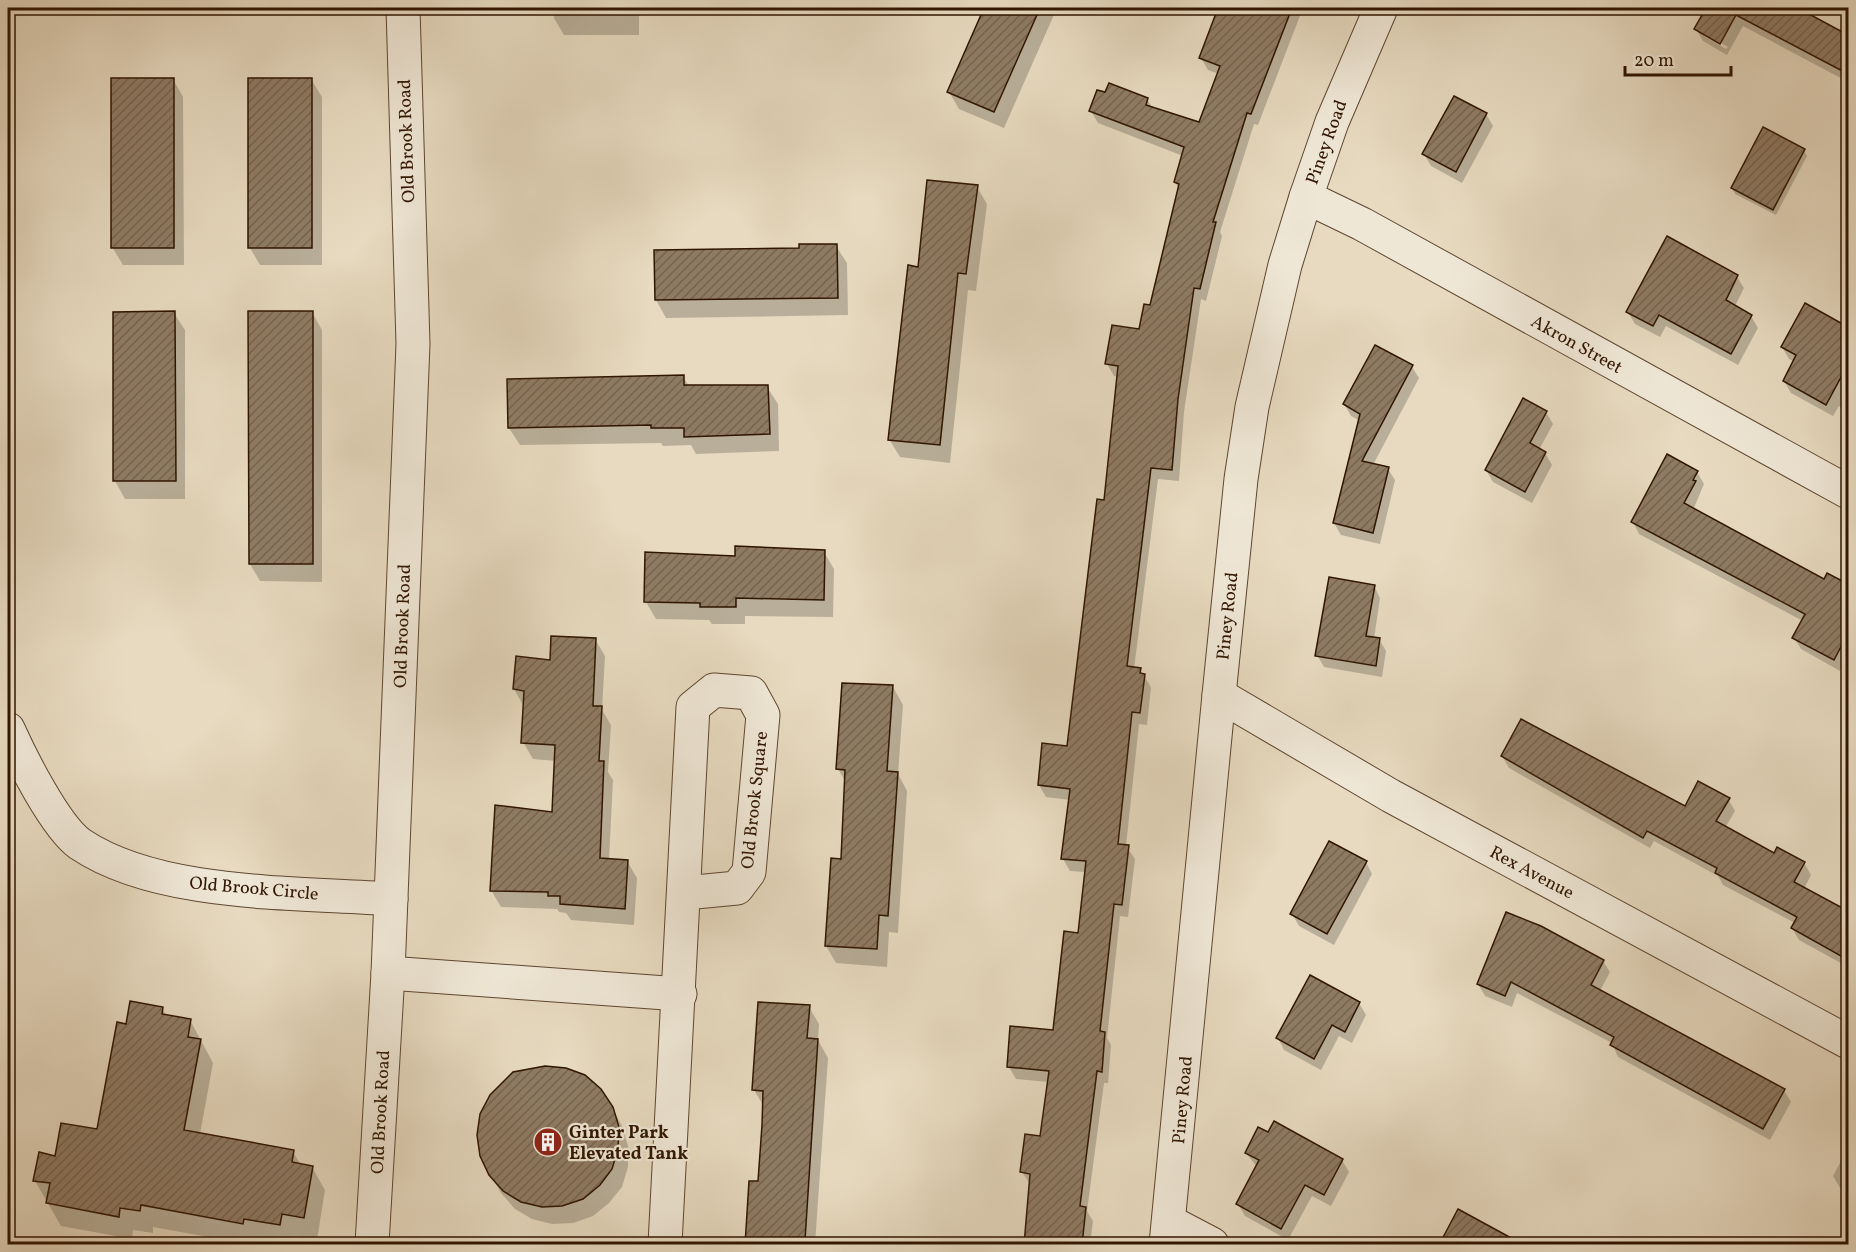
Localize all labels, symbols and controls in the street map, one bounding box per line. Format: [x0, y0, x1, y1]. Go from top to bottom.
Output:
scale bar [1625, 39, 1732, 77]
text: 20 m [1634, 49, 1674, 74]
street label: Old Brook Road [393, 79, 422, 203]
street label: Piney Road [1301, 97, 1354, 188]
street label: Akron Street [1526, 310, 1627, 381]
street label: Old Brook Road [389, 564, 418, 688]
street label: Piney Road [1211, 571, 1246, 661]
street label: Old Brook Square [736, 730, 775, 870]
street label: Rex Avenue [1485, 841, 1578, 906]
street label: Old Brook Circle [188, 871, 320, 908]
street label: Old Brook Road [366, 1049, 397, 1175]
street label: Piney Road [1167, 1055, 1200, 1145]
place label: Ginter Park Elevated Tank [569, 1121, 688, 1167]
building icon: Ginter Park Elevated Tank [532, 1126, 564, 1158]

